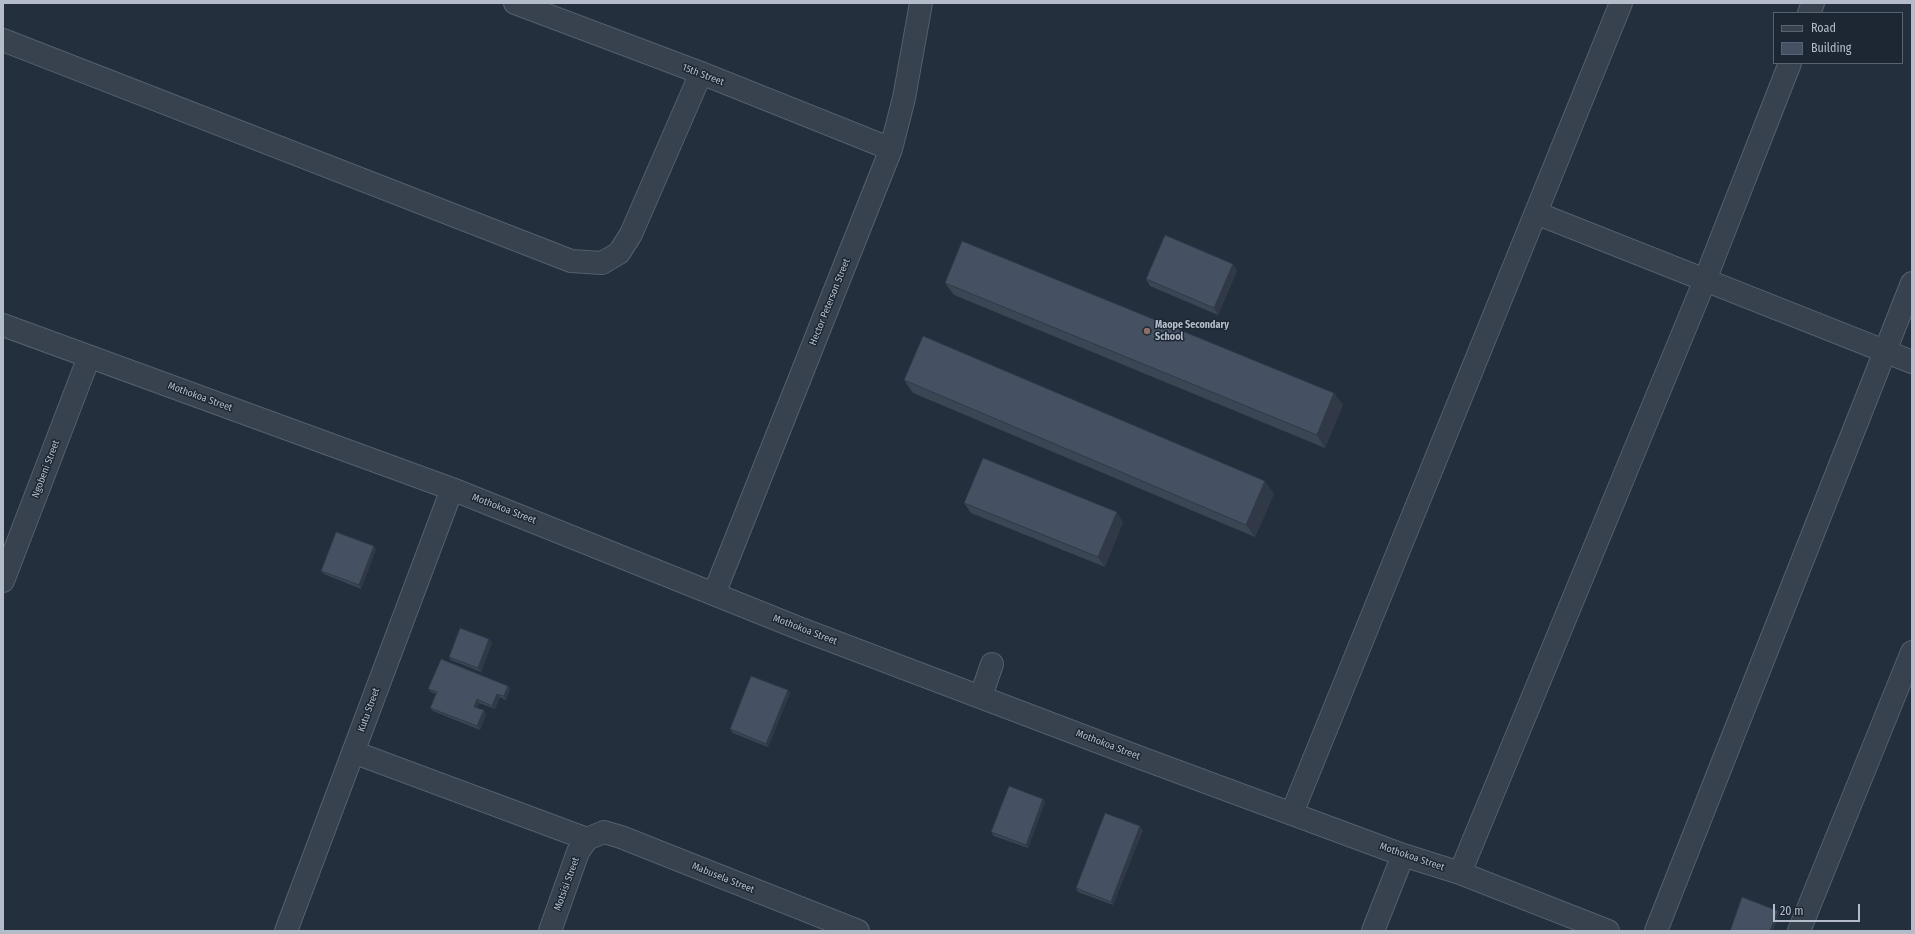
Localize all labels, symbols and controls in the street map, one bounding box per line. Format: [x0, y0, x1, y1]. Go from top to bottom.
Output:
legend [1773, 12, 1903, 64]
text: Road [1811, 21, 1836, 35]
text: Building [1811, 41, 1851, 55]
street label: 15th Street [680, 62, 726, 88]
street label: Hector Peterson Street [807, 257, 853, 347]
place label: Maope Secondary School [1155, 319, 1229, 342]
marker: Maope Secondary School [1142, 326, 1152, 336]
street label: Mothokoa Street [166, 380, 234, 414]
street label: Ngobeni Street [29, 438, 63, 500]
street label: Mothokoa Street [470, 491, 538, 527]
street label: Mothokoa Street [771, 612, 839, 648]
street label: Kutu Street [356, 686, 382, 734]
street label: Mothokoa Street [1074, 727, 1142, 763]
street label: Mothokoa Street [1378, 840, 1446, 874]
street label: Motsisi Street [552, 856, 582, 912]
street label: Mabusela Street [690, 860, 756, 896]
scale bar [1775, 896, 1862, 922]
text: 20 m [1780, 904, 1804, 918]

